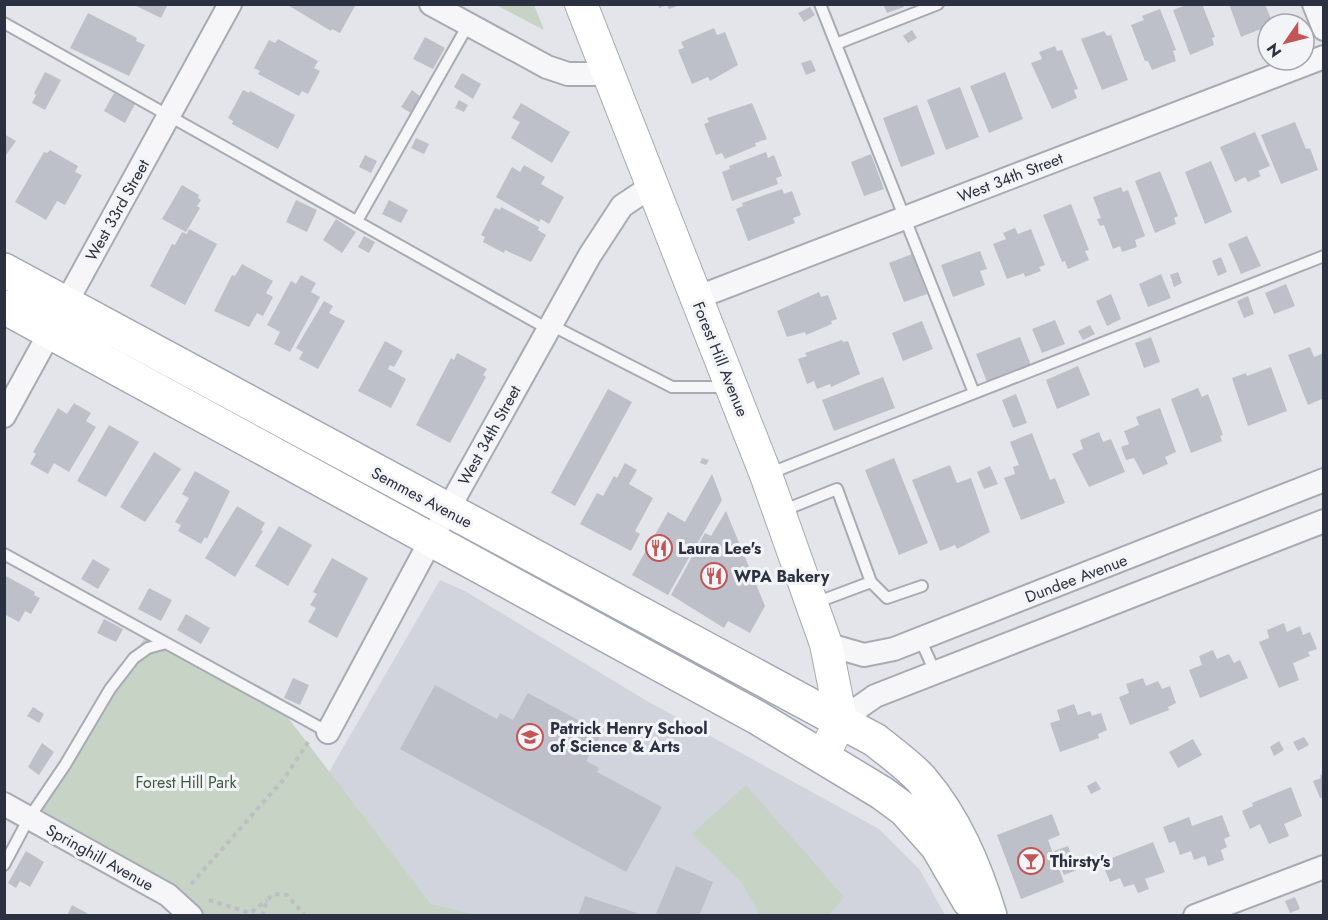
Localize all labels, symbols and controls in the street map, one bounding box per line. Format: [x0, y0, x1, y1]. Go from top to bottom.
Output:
north arrow [1256, 12, 1316, 72]
text: N [1261, 39, 1287, 62]
street label: West 34th Street [954, 147, 1066, 208]
street label: West 33rd Street [80, 155, 155, 265]
street label: Forest Hill Avenue [687, 298, 754, 420]
street label: West 34th Street [452, 381, 527, 489]
street label: Semmes Avenue [367, 461, 476, 534]
restaurant icon: Laura Lee's [644, 533, 674, 563]
place label: Laura Lee's [678, 537, 761, 560]
street label: Dundee Avenue [1022, 548, 1131, 609]
restaurant icon: WPA Bakery [699, 561, 729, 591]
place label: WPA Bakery [734, 565, 830, 588]
place label: Patrick Henry School of Science & Arts [550, 717, 707, 758]
school or university icon: Patrick Henry School of Science & Arts [515, 722, 545, 752]
park label: Forest Hill Park [135, 771, 238, 794]
street label: Springhill Avenue [42, 818, 158, 896]
bar icon: Thirsty's [1016, 846, 1046, 876]
place label: Thirsty's [1050, 850, 1110, 873]

